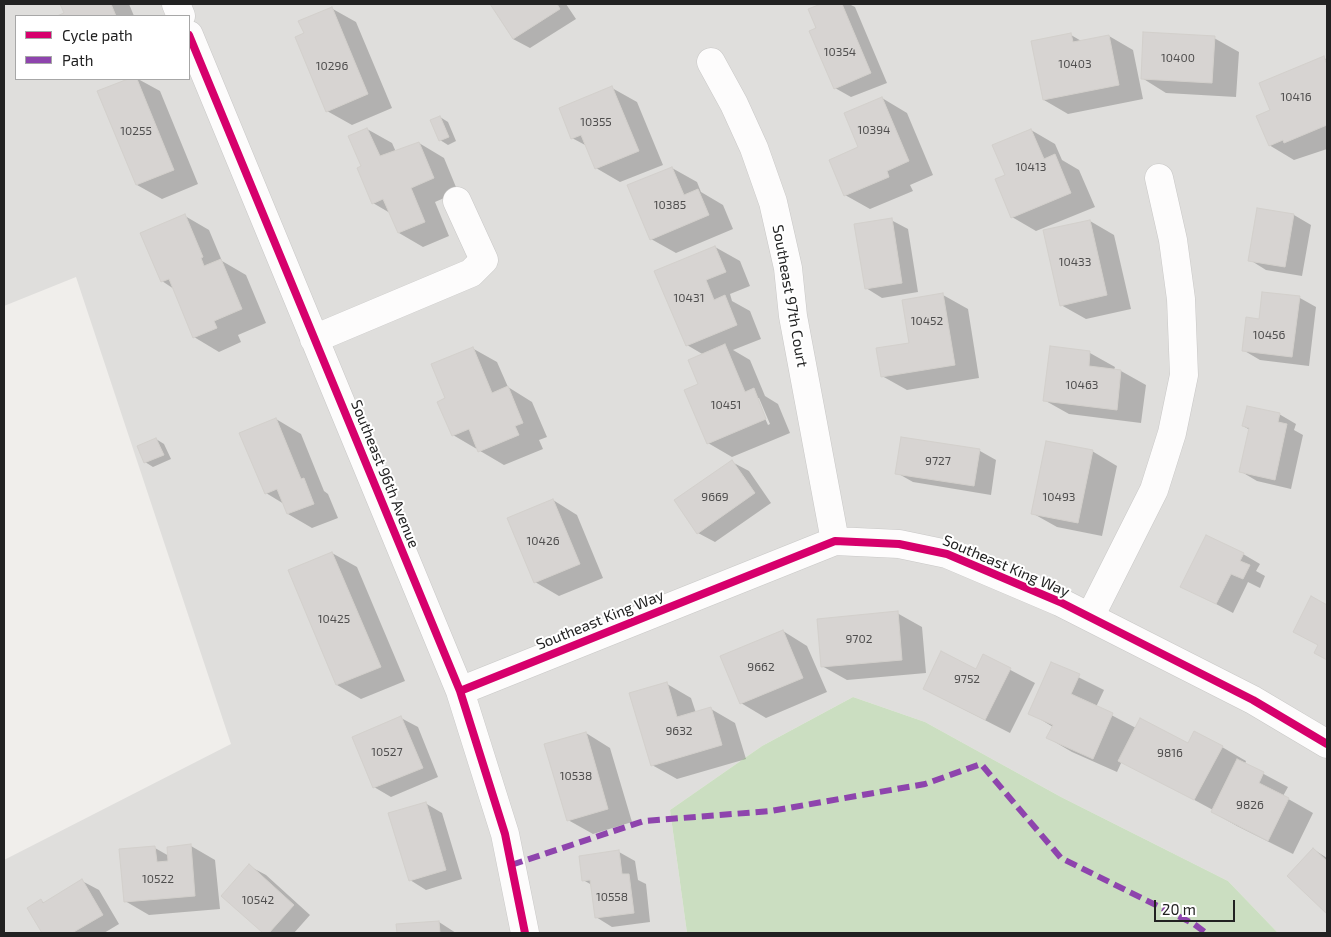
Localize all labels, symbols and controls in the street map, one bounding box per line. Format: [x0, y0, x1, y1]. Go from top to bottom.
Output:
legend [15, 15, 190, 80]
text: Cycle path [62, 26, 133, 44]
house number: 10354 [824, 45, 856, 59]
text: Path [62, 51, 93, 69]
house number: 10400 [1161, 51, 1195, 65]
house number: 10403 [1058, 57, 1092, 71]
house number: 10296 [316, 59, 348, 73]
house number: 10416 [1280, 90, 1312, 104]
house number: 10355 [580, 115, 612, 129]
house number: 10394 [858, 123, 890, 137]
house number: 10255 [120, 124, 152, 138]
house number: 10413 [1016, 160, 1046, 174]
house number: 10385 [654, 198, 686, 212]
street label: Southeast 97th Court [769, 223, 811, 369]
house number: 10433 [1059, 255, 1091, 269]
house number: 10431 [674, 291, 704, 305]
house number: 10452 [911, 314, 943, 328]
house number: 10456 [1253, 328, 1285, 342]
house number: 10463 [1066, 378, 1098, 392]
street label: Southeast 96th Avenue [347, 397, 423, 551]
house number: 10451 [711, 398, 741, 412]
house number: 9727 [925, 454, 951, 468]
house number: 9669 [701, 490, 729, 504]
house number: 10493 [1043, 490, 1075, 504]
street label: Southeast King Way [940, 531, 1072, 601]
house number: 10426 [527, 534, 559, 548]
street label: Southeast King Way [534, 586, 666, 654]
house number: 10425 [318, 612, 350, 626]
house number: 9702 [846, 632, 872, 646]
house number: 9662 [747, 660, 775, 674]
house number: 9752 [954, 672, 980, 686]
house number: 9632 [665, 724, 693, 738]
house number: 10527 [371, 745, 403, 759]
house number: 9816 [1157, 746, 1183, 760]
house number: 10538 [560, 769, 592, 783]
house number: 9826 [1236, 798, 1264, 812]
house number: 10522 [142, 872, 174, 886]
house number: 10558 [596, 890, 628, 904]
scale bar [1156, 890, 1237, 922]
house number: 10542 [242, 893, 274, 907]
text: 20 m [1162, 900, 1196, 918]

